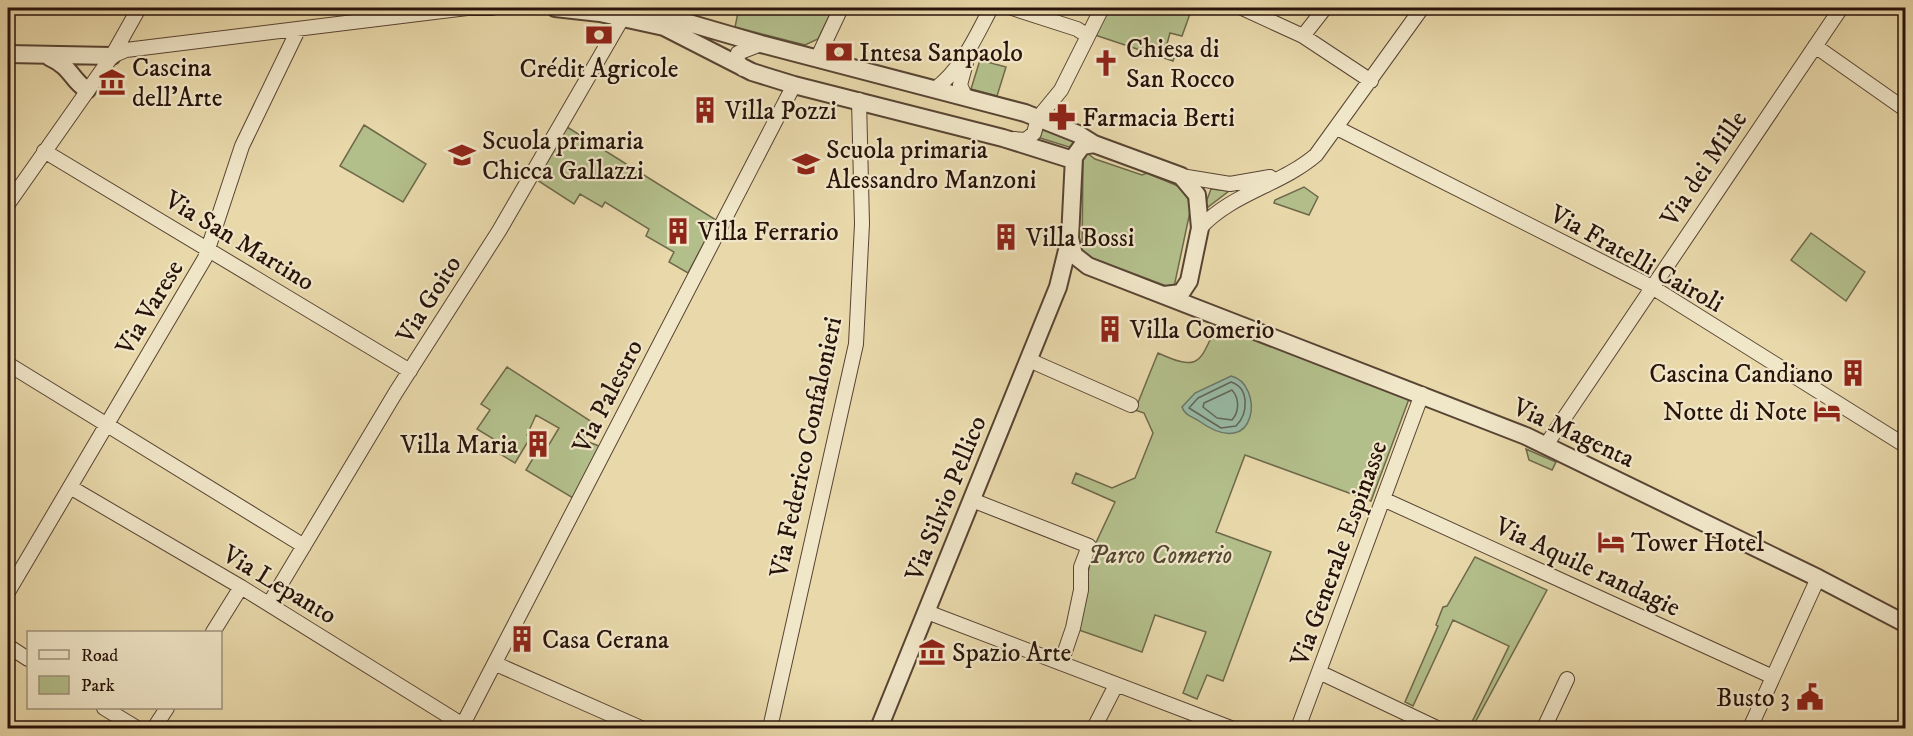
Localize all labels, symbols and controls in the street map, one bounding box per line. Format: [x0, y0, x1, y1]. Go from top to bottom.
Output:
bank icon: Crédit Agricole [584, 20, 614, 50]
place label: Chiesa di San Rocco [1126, 33, 1235, 96]
bank icon: Intesa Sanpaolo [824, 37, 854, 67]
place label: Intesa Sanpaolo [859, 37, 1023, 70]
church icon: Chiesa di San Rocco [1091, 48, 1121, 78]
place label: Cascina dell'Arte [132, 52, 222, 115]
place label: Crédit Agricole [520, 53, 678, 86]
museum icon: Cascina dell'Arte [97, 67, 127, 97]
building icon: Villa Pozzi [690, 95, 720, 125]
place label: Villa Pozzi [724, 95, 837, 128]
pharmacy icon: Farmacia Berti [1047, 102, 1077, 132]
place label: Farmacia Berti [1082, 102, 1235, 135]
street label: Via dei Mille [1653, 105, 1755, 234]
place label: Scuola primaria Chicca Gallazzi [482, 125, 644, 188]
place label: Scuola primaria Alessandro Manzoni [826, 134, 1036, 197]
school or university icon: Scuola primaria Chicca Gallazzi [447, 140, 477, 170]
school or university icon: Scuola primaria Alessandro Manzoni [791, 149, 821, 179]
street label: Via San Martino [157, 183, 320, 299]
street label: Via Fratelli Cairoli [1543, 197, 1729, 321]
building icon: Villa Ferrario [663, 216, 693, 246]
place label: Villa Ferrario [697, 216, 839, 249]
building icon: Villa Bossi [991, 222, 1021, 252]
place label: Villa Bossi [1025, 222, 1134, 255]
street label: Via Goito [389, 250, 469, 351]
street label: Via Varese [108, 254, 192, 362]
street label: Via Federico Confalonieri [762, 314, 850, 582]
building icon: Villa Comerio [1095, 314, 1125, 344]
place label: Villa Comerio [1129, 314, 1274, 347]
street label: Via Palestro [565, 334, 651, 460]
place label: Cascina Candiano [1649, 358, 1833, 391]
building icon: Cascina Candiano [1838, 358, 1868, 388]
street label: Via Magenta [1506, 390, 1640, 476]
place label: Notte di Note [1663, 396, 1807, 429]
hotel icon: Notte di Note [1812, 396, 1842, 426]
street label: Via Silvio Pellico [898, 411, 995, 587]
place label: Villa Maria [400, 429, 518, 462]
building icon: Villa Maria [523, 429, 553, 459]
street label: Via Generale Espinasse [1283, 436, 1395, 672]
street label: Via Aquile randagie [1489, 510, 1685, 625]
hotel icon: Tower Hotel [1596, 527, 1626, 557]
place label: Tower Hotel [1631, 527, 1764, 560]
street label: Via Lepanto [215, 538, 342, 632]
park label: Parco Comerio [1088, 539, 1232, 572]
building icon: Casa Cerana [507, 624, 537, 654]
place label: Casa Cerana [542, 624, 669, 657]
legend [27, 631, 222, 709]
museum icon: Spazio Arte [917, 637, 947, 667]
place label: Spazio Arte [952, 637, 1071, 670]
text: Road [81, 645, 118, 667]
text: Park [81, 675, 115, 697]
place label: Busto 3 [1716, 682, 1790, 715]
public building icon: Busto 3 [1795, 682, 1825, 712]

